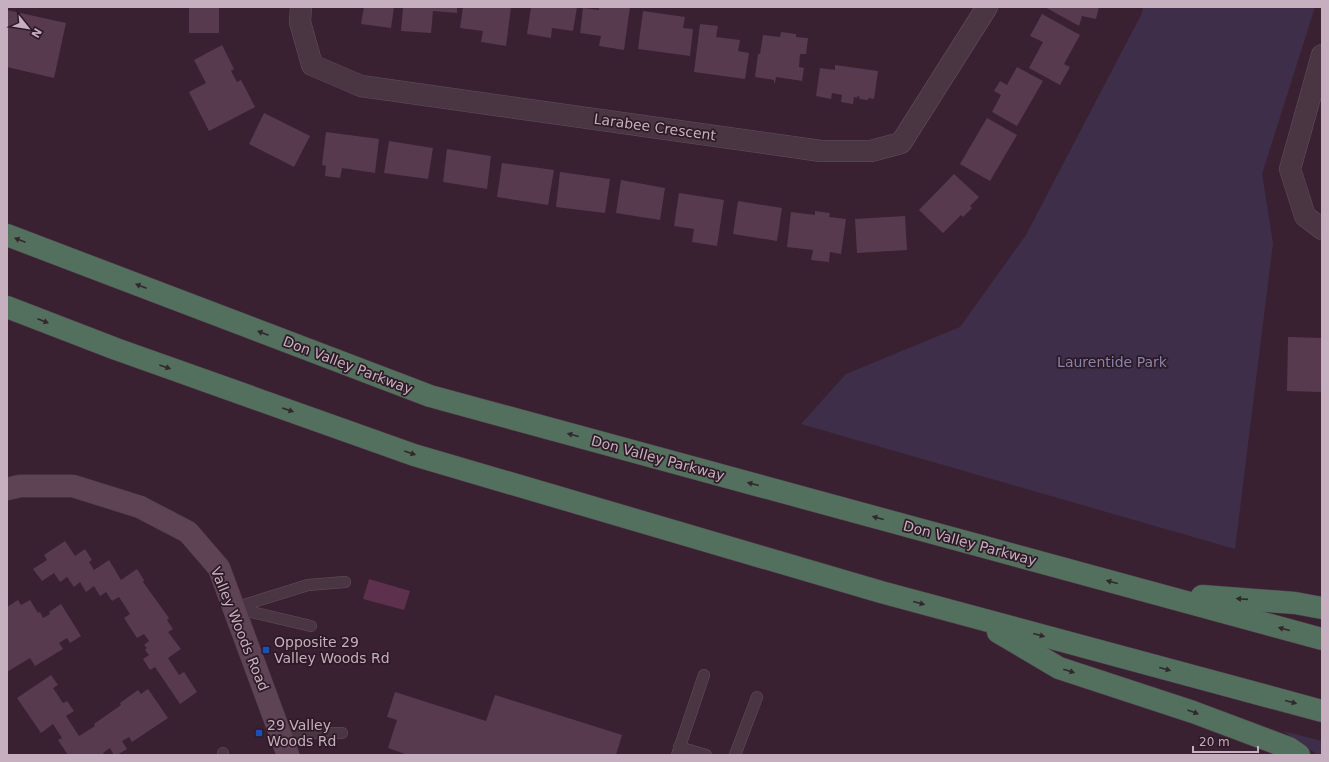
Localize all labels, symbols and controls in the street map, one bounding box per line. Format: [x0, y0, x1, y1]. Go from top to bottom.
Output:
north arrow [8, 8, 48, 48]
text: N [28, 26, 44, 40]
street label: Larabee Crescent [593, 111, 718, 144]
one-way arrow [13, 236, 25, 242]
one-way arrow [135, 283, 147, 289]
one-way arrow [38, 319, 50, 325]
one-way arrow [256, 329, 268, 335]
street label: Don Valley Parkway [281, 333, 415, 397]
park label: Laurentide Park [1057, 354, 1168, 370]
one-way arrow [160, 364, 172, 370]
one-way arrow [282, 407, 294, 413]
one-way arrow [567, 432, 579, 438]
street label: Don Valley Parkway [590, 432, 726, 484]
one-way arrow [405, 451, 417, 457]
one-way arrow [746, 481, 758, 487]
one-way arrow [872, 515, 884, 521]
street label: Don Valley Parkway [902, 517, 1038, 569]
street label: Valley Woods Road [208, 565, 272, 693]
one-way arrow [1105, 578, 1118, 584]
one-way arrow [1236, 596, 1248, 603]
one-way arrow [913, 600, 925, 606]
one-way arrow [1278, 625, 1291, 631]
one-way arrow [1033, 633, 1046, 639]
place label: Opposite 29 Valley Woods Rd [274, 634, 390, 666]
marker: Opposite 29 Valley Woods Rd [261, 645, 271, 655]
one-way arrow [1159, 666, 1171, 672]
one-way arrow [1064, 669, 1076, 675]
one-way arrow [1284, 700, 1297, 706]
one-way arrow [1187, 710, 1199, 716]
place label: 29 Valley Woods Rd [267, 717, 336, 749]
marker: 29 Valley Woods Rd [254, 728, 264, 738]
scale bar [1193, 728, 1258, 754]
text: 20 m [1199, 735, 1230, 749]

